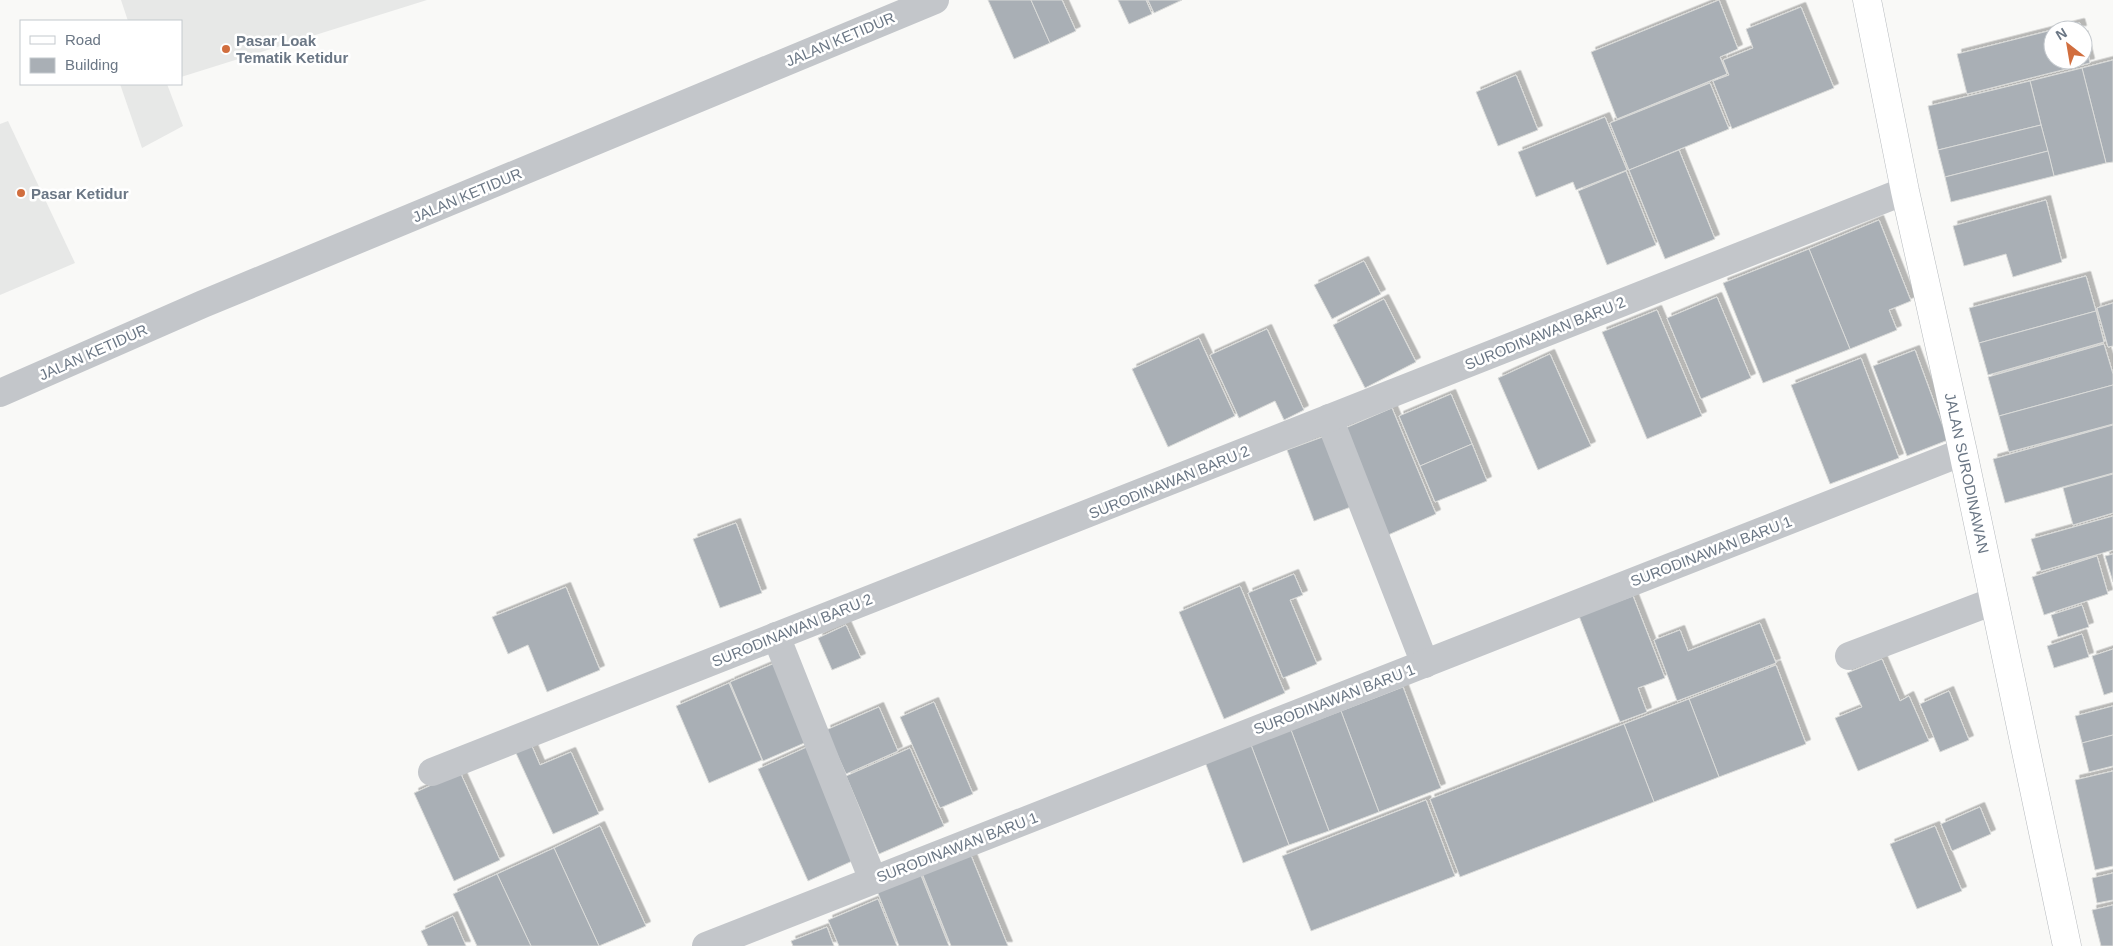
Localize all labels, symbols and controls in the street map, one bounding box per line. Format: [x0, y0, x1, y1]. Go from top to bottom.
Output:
street label: JALAN KETIDUR [783, 8, 897, 70]
legend [20, 20, 182, 85]
north arrow [2043, 20, 2093, 70]
text: N [2053, 24, 2070, 43]
text: Road [65, 31, 101, 48]
place label: Pasar Loak Tematik Ketidur [236, 32, 348, 66]
marker: Pasar Loak Tematik Ketidur [220, 43, 232, 55]
text: Building [65, 56, 118, 73]
street label: JALAN KETIDUR [410, 164, 524, 226]
place label: Pasar Ketidur [31, 185, 129, 202]
marker: Pasar Ketidur [15, 187, 27, 199]
street label: SURODINAWAN BARU 2 [1462, 293, 1628, 373]
street label: JALAN KETIDUR [36, 320, 150, 383]
street label: JALAN SURODINAWAN [1942, 391, 1992, 555]
street label: SURODINAWAN BARU 2 [1086, 442, 1252, 522]
street label: SURODINAWAN BARU 1 [1628, 512, 1794, 590]
street label: SURODINAWAN BARU 2 [709, 590, 875, 670]
street label: SURODINAWAN BARU 1 [1251, 660, 1417, 738]
street label: SURODINAWAN BARU 1 [874, 808, 1040, 886]

